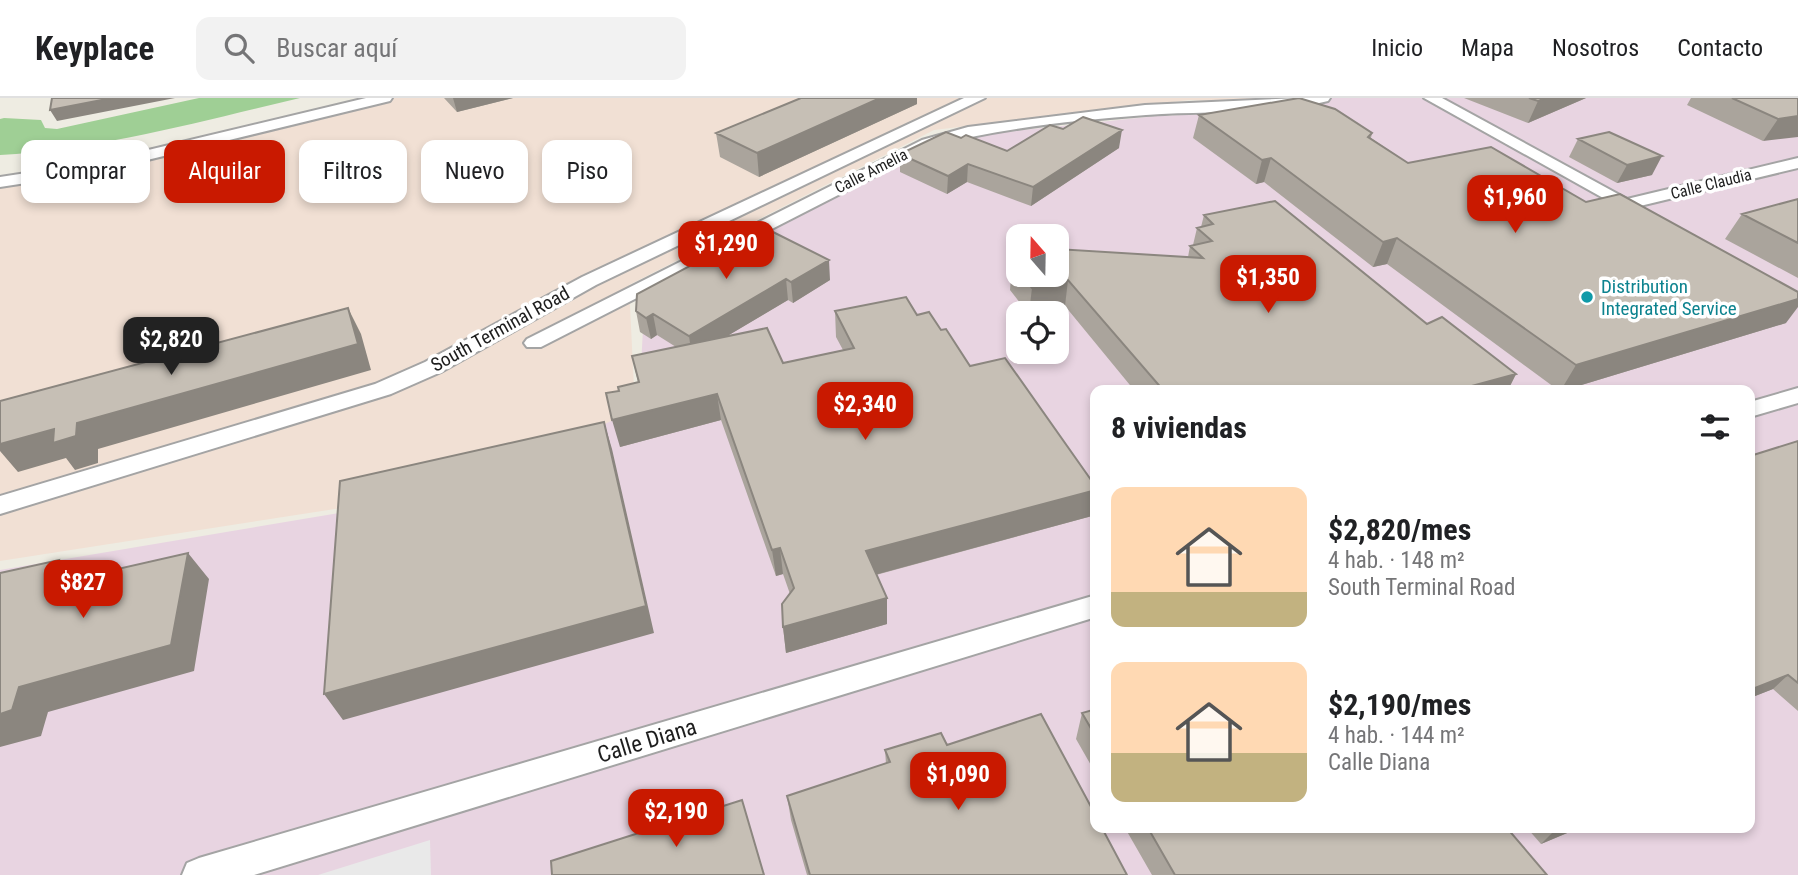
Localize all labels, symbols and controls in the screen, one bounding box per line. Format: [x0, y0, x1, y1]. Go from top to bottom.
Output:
search box [196, 17, 686, 80]
text: Keyplace [35, 29, 154, 68]
icon: search [220, 29, 258, 67]
text: Buscar aquí [276, 33, 397, 63]
text: Inicio [1371, 34, 1423, 62]
text: Mapa [1461, 34, 1514, 62]
text: Nosotros [1552, 34, 1639, 62]
text: Contacto [1677, 34, 1763, 62]
chip: Comprar [21, 140, 150, 203]
chip: Alquilar [164, 140, 285, 203]
chip: Filtros [299, 140, 407, 203]
chip: Nuevo [421, 140, 528, 203]
chip: Piso [542, 140, 632, 203]
street label: Calle Amelia [831, 145, 911, 197]
street label: Calle Claudia [1669, 165, 1753, 203]
pin: $1,960 [1458, 176, 1572, 235]
text: $1,960 [1483, 184, 1547, 211]
pin: $1,290 [669, 222, 783, 281]
north arrow [1006, 224, 1069, 287]
map controls [1006, 224, 1069, 364]
text: $1,290 [694, 230, 758, 257]
pin: $1,350 [1211, 256, 1325, 315]
text: $1,350 [1236, 264, 1300, 291]
place label: Distribution Integrated Service [1601, 275, 1737, 320]
street label: South Terminal Road [427, 281, 573, 377]
marker: Distribution Integrated Service [1579, 289, 1595, 305]
button: locate [1006, 301, 1069, 364]
pin: $2,820 [114, 317, 228, 377]
text: $2,820 [139, 326, 203, 353]
pin: $2,340 [808, 382, 922, 442]
text: $2,340 [833, 391, 897, 418]
icon: filters [1696, 408, 1734, 446]
text: 8 viviendas [1111, 410, 1247, 445]
text: $2,820/mes [1328, 512, 1471, 547]
icon: home [1167, 515, 1251, 599]
text: 4 hab. · 148 m² [1328, 547, 1465, 574]
pin: $827 [42, 560, 124, 620]
text: $827 [60, 569, 106, 596]
text: South Terminal Road [1328, 574, 1515, 601]
text: $2,190/mes [1328, 687, 1471, 722]
icon: home [1167, 690, 1251, 774]
street label: Calle Diana [594, 713, 700, 769]
text: 4 hab. · 144 m² [1328, 722, 1465, 749]
text: Calle Diana [1328, 749, 1430, 776]
pin: $1,090 [901, 752, 1015, 812]
text: $1,090 [926, 761, 990, 788]
pin: $2,190 [619, 790, 733, 849]
text: $2,190 [644, 798, 708, 825]

